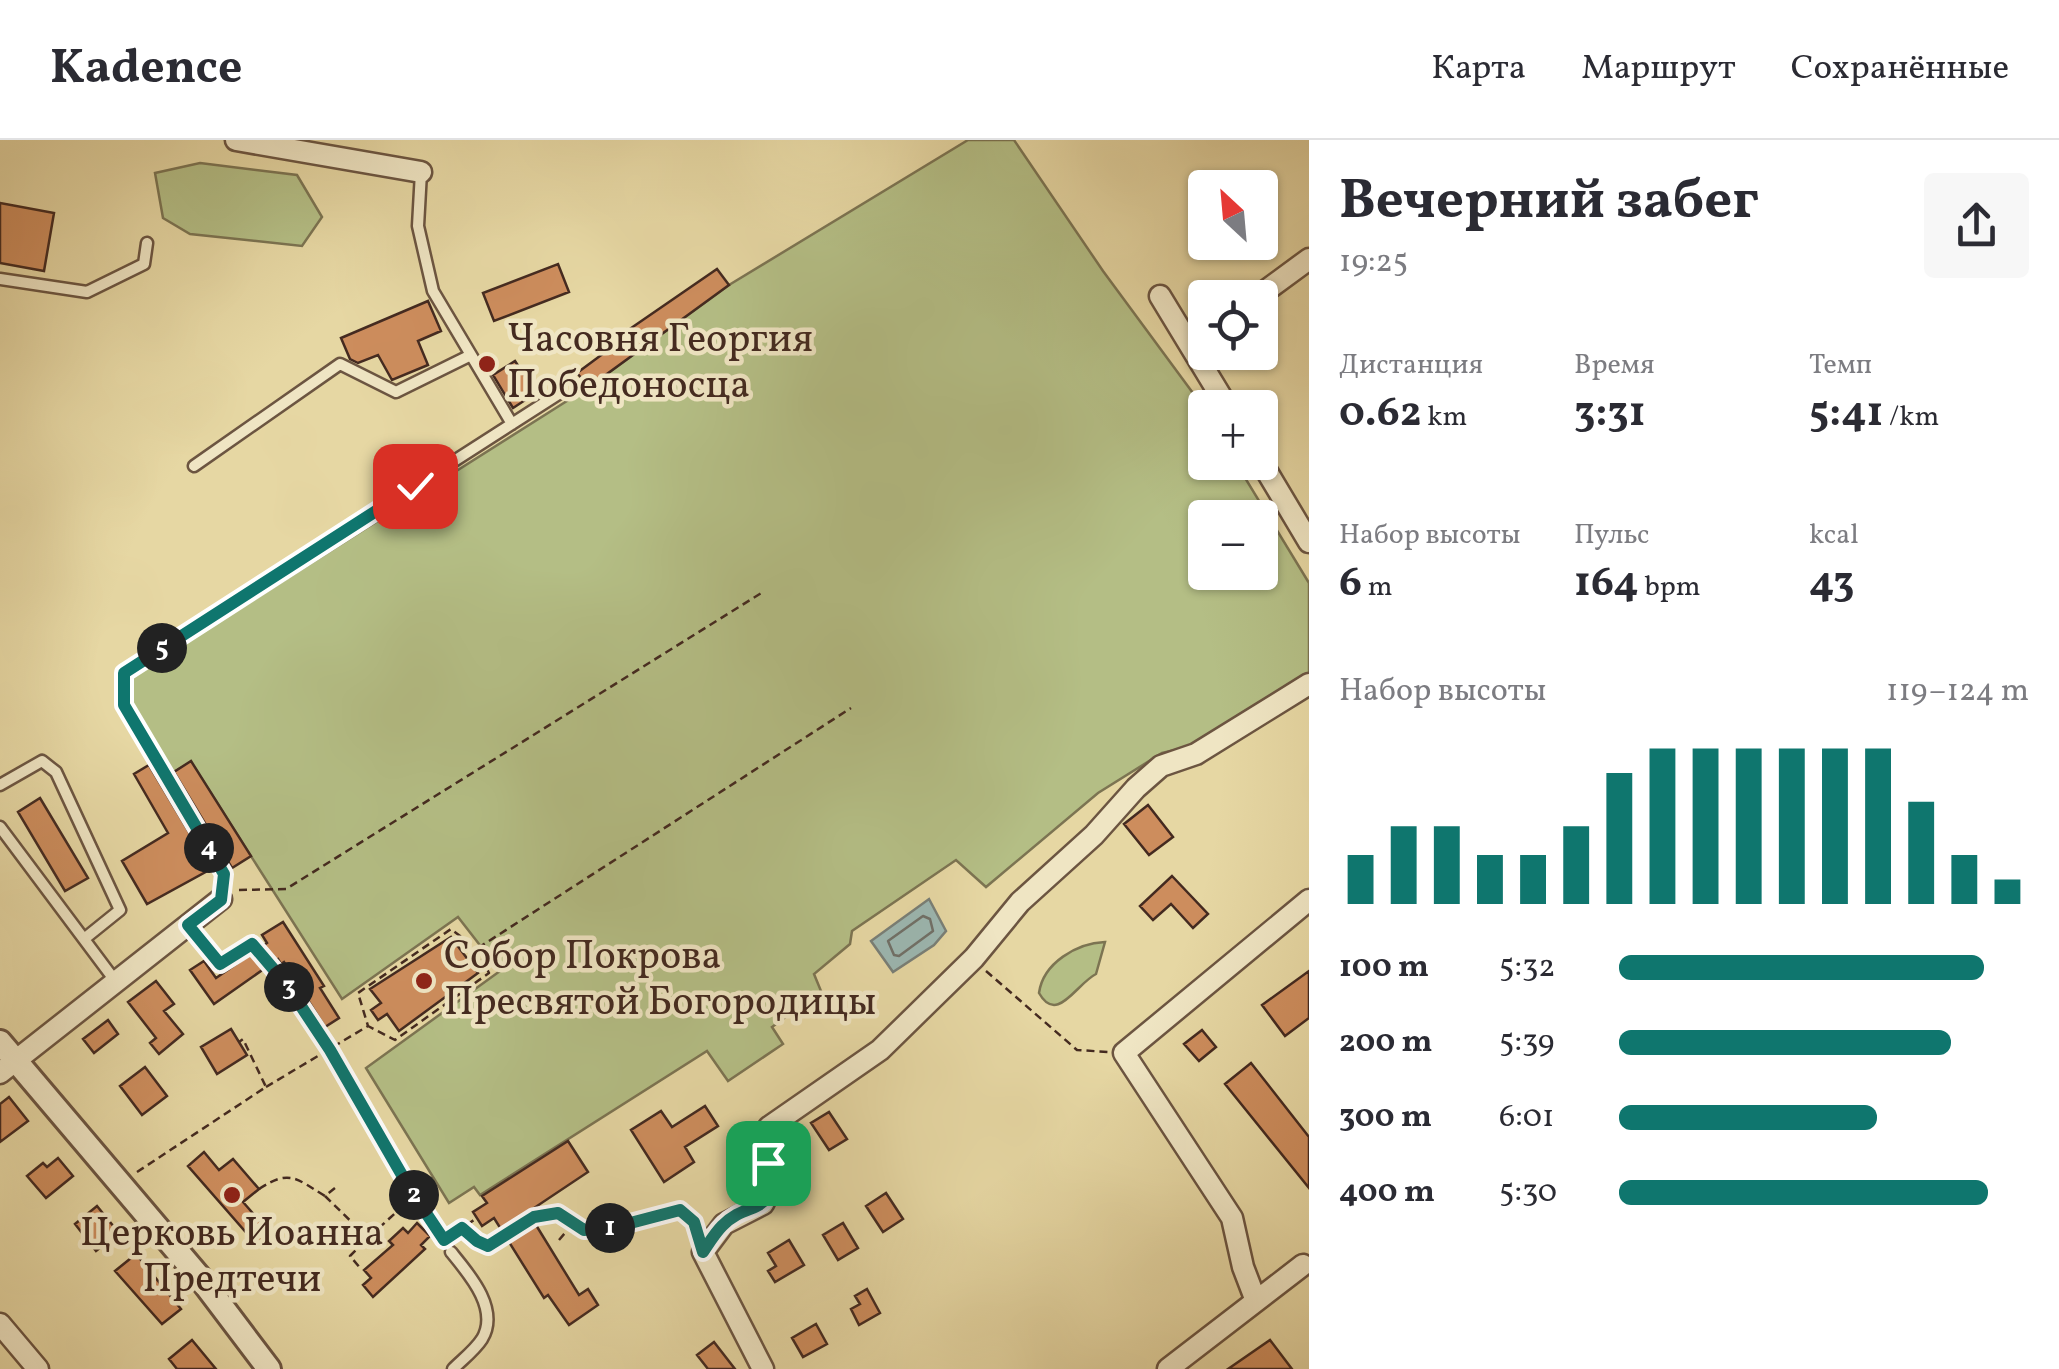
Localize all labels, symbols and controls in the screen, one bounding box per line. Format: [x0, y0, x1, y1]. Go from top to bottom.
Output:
text: Kadence [50, 36, 243, 103]
text: Карта [1431, 45, 1526, 93]
text: Маршрут [1581, 45, 1736, 93]
text: Сохранённые [1791, 45, 2009, 93]
text: Вечерний забег [1339, 165, 1759, 241]
north arrow [1188, 170, 1278, 260]
map controls [1188, 170, 1278, 590]
button: share [1924, 173, 2029, 278]
text: 19:25 [1339, 241, 1408, 285]
button: locate [1188, 280, 1278, 370]
place label: Часовня Георгия Победоносца [507, 313, 813, 415]
text: Дистанция [1339, 346, 1483, 385]
text: Время [1574, 346, 1655, 385]
text: Темп [1809, 346, 1872, 385]
marker: Часовня Георгия Победоносца [476, 353, 498, 375]
text: 0.62 [1339, 385, 1422, 444]
text: 3:31 [1574, 385, 1646, 444]
text: 5:41 [1809, 385, 1883, 444]
button: + [1188, 390, 1278, 480]
text: km [1422, 398, 1467, 437]
text: /km [1883, 398, 1939, 437]
pin [373, 444, 458, 529]
icon: check [388, 459, 443, 514]
button: − [1188, 500, 1278, 590]
text: Набор высоты [1339, 516, 1520, 555]
text: Пульс [1574, 516, 1650, 555]
text: kcal [1809, 516, 1859, 555]
text: 6 [1339, 555, 1362, 614]
text: 164 [1574, 555, 1639, 614]
text: 43 [1809, 555, 1854, 614]
text: m [1362, 568, 1392, 607]
text: bpm [1639, 568, 1701, 607]
pin: 5 [137, 623, 187, 673]
text: 5 [155, 628, 169, 667]
text: Набор высоты [1339, 670, 1546, 714]
text: 119–124 m [1886, 670, 2029, 714]
pin: 4 [184, 823, 234, 873]
text: 4 [201, 828, 217, 867]
place label: Собор Покрова Пресвятой Богородицы [444, 930, 876, 1032]
text: 100 m [1339, 946, 1429, 990]
text: 5:32 [1499, 946, 1556, 990]
pin: 3 [264, 962, 314, 1012]
text: 3 [282, 967, 296, 1006]
marker: Собор Покрова Пресвятой Богородицы [413, 970, 435, 992]
text: 200 m [1339, 1021, 1433, 1065]
text: 5:39 [1499, 1021, 1554, 1065]
text: 300 m [1339, 1096, 1432, 1140]
text: 6:01 [1499, 1096, 1554, 1140]
pin [726, 1121, 811, 1206]
icon: arrive [741, 1136, 796, 1191]
pin: 2 [389, 1170, 439, 1220]
text: 400 m [1339, 1171, 1435, 1215]
text: 5:30 [1499, 1171, 1557, 1215]
text: 2 [407, 1175, 421, 1214]
marker: Церковь Иоанна Предтечи [221, 1184, 243, 1206]
pin: 1 [585, 1203, 635, 1253]
place label: Церковь Иоанна Предтечи [80, 1207, 384, 1309]
text: 1 [604, 1208, 616, 1247]

